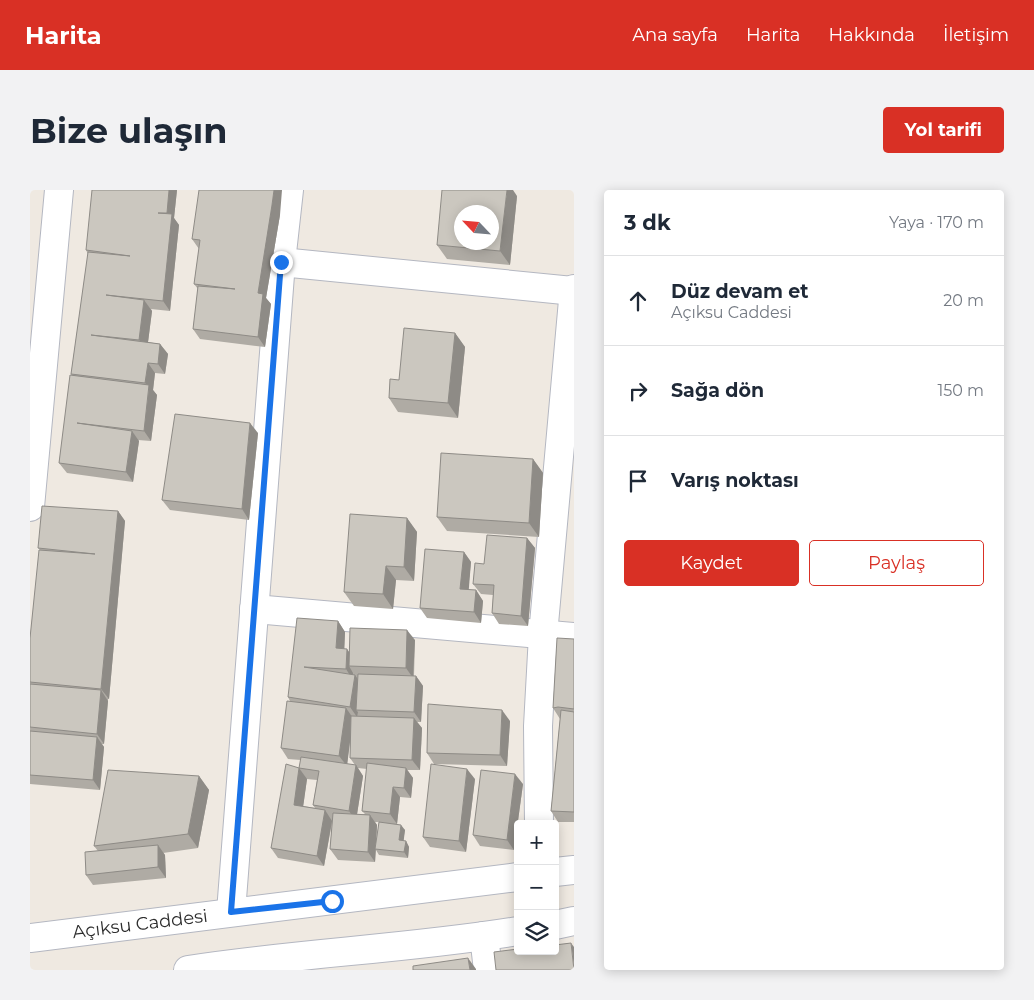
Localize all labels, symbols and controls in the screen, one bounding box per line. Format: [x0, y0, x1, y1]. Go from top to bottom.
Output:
text: Harita [25, 21, 102, 50]
text: Ana sayfa [632, 24, 718, 46]
text: Harita [746, 24, 800, 46]
text: Hakkında [828, 24, 915, 46]
text: İletişim [943, 24, 1009, 46]
button: Yol tarifi [883, 107, 1004, 153]
text: Bize ulaşın [30, 109, 228, 152]
north arrow [454, 205, 499, 250]
text: 3 dk [624, 210, 671, 235]
text: Yaya · 170 m [889, 213, 984, 232]
route end [270, 251, 293, 274]
text: Düz devam et [671, 280, 809, 303]
icon: ahead [624, 287, 652, 315]
text: 20 m [943, 291, 984, 310]
text: Açıksu Caddesi [671, 303, 792, 322]
icon: right [624, 377, 652, 405]
text: Sağa dön [671, 379, 764, 402]
text: 150 m [937, 381, 984, 400]
icon: arrive [624, 467, 652, 495]
text: Varış noktası [671, 469, 799, 492]
button: Kaydet [624, 540, 799, 586]
button: Paylaş [809, 540, 984, 586]
map controls [514, 820, 559, 955]
button: + [514, 820, 559, 865]
button: − [514, 865, 559, 910]
route start [321, 890, 344, 913]
street label: Açıksu Caddesi [71, 905, 209, 943]
button: layers [514, 910, 559, 955]

